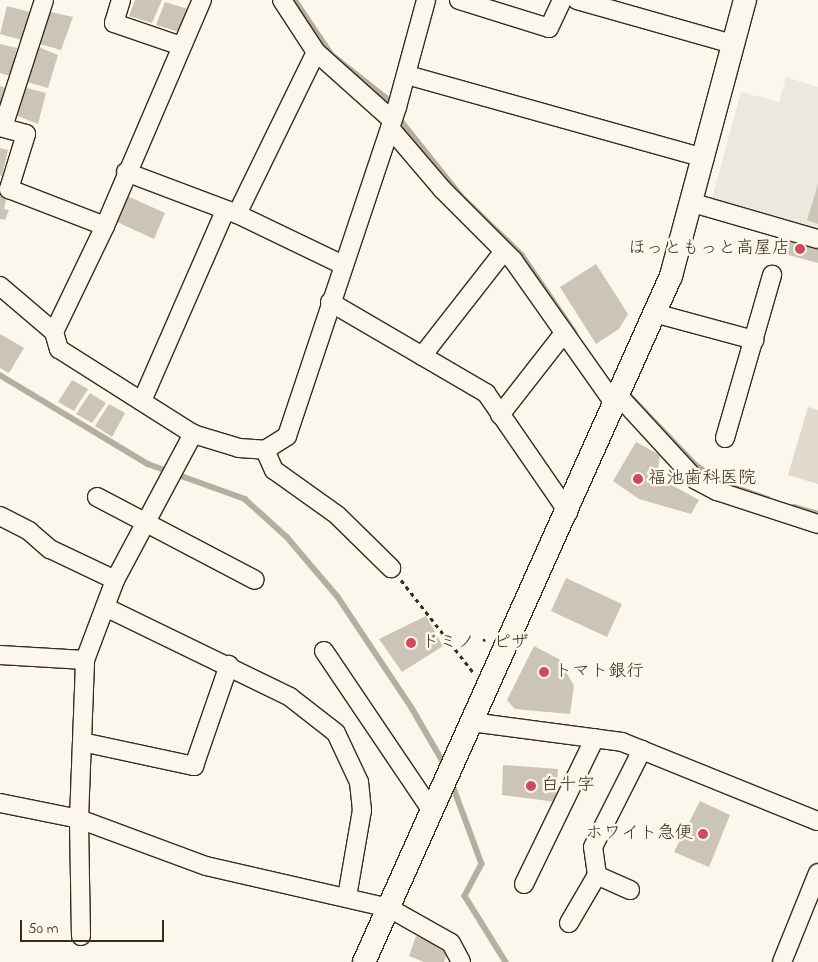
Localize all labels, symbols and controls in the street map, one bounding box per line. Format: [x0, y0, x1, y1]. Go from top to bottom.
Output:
place label: ほっともっと高屋店 [628, 238, 790, 260]
marker: ほっともっと高屋店 [794, 243, 806, 255]
place label: 福池歯科医院 [648, 468, 756, 490]
marker: 福池歯科医院 [632, 473, 644, 485]
place label: ドミノ・ピザ [421, 632, 529, 654]
marker: ドミノ・ピザ [405, 637, 417, 649]
place label: トマト銀行 [554, 661, 644, 683]
marker: トマト銀行 [538, 666, 550, 678]
place label: 白十字 [541, 775, 595, 797]
marker: 白十字 [525, 780, 537, 792]
place label: ホワイト急便 [585, 823, 693, 845]
marker: ホワイト急便 [697, 828, 709, 840]
scale bar [22, 910, 166, 942]
text: 50 m [28, 918, 58, 940]

